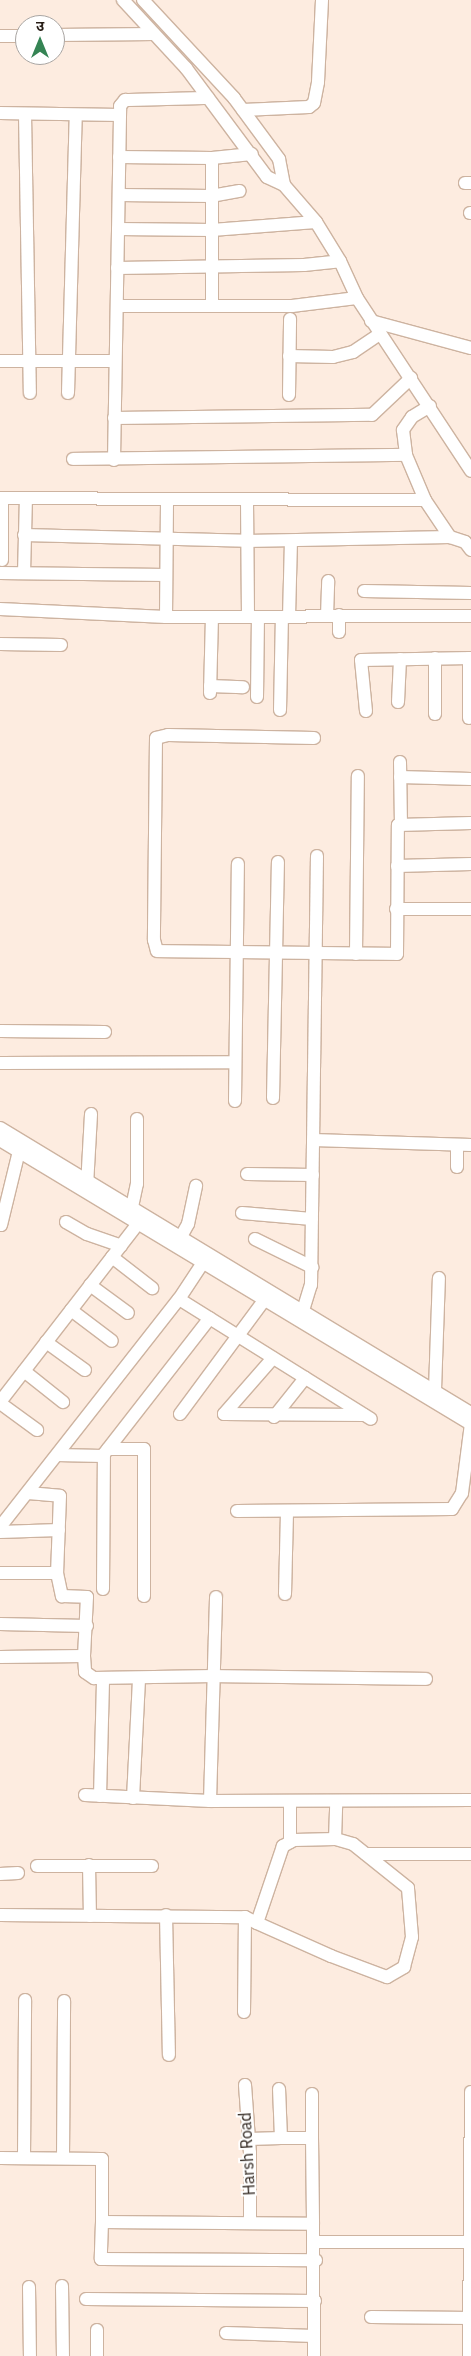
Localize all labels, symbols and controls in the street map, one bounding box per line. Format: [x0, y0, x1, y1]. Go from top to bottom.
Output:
north arrow [15, 15, 65, 65]
text: उ [36, 17, 44, 35]
street label: Harsh Road [235, 2112, 259, 2196]

